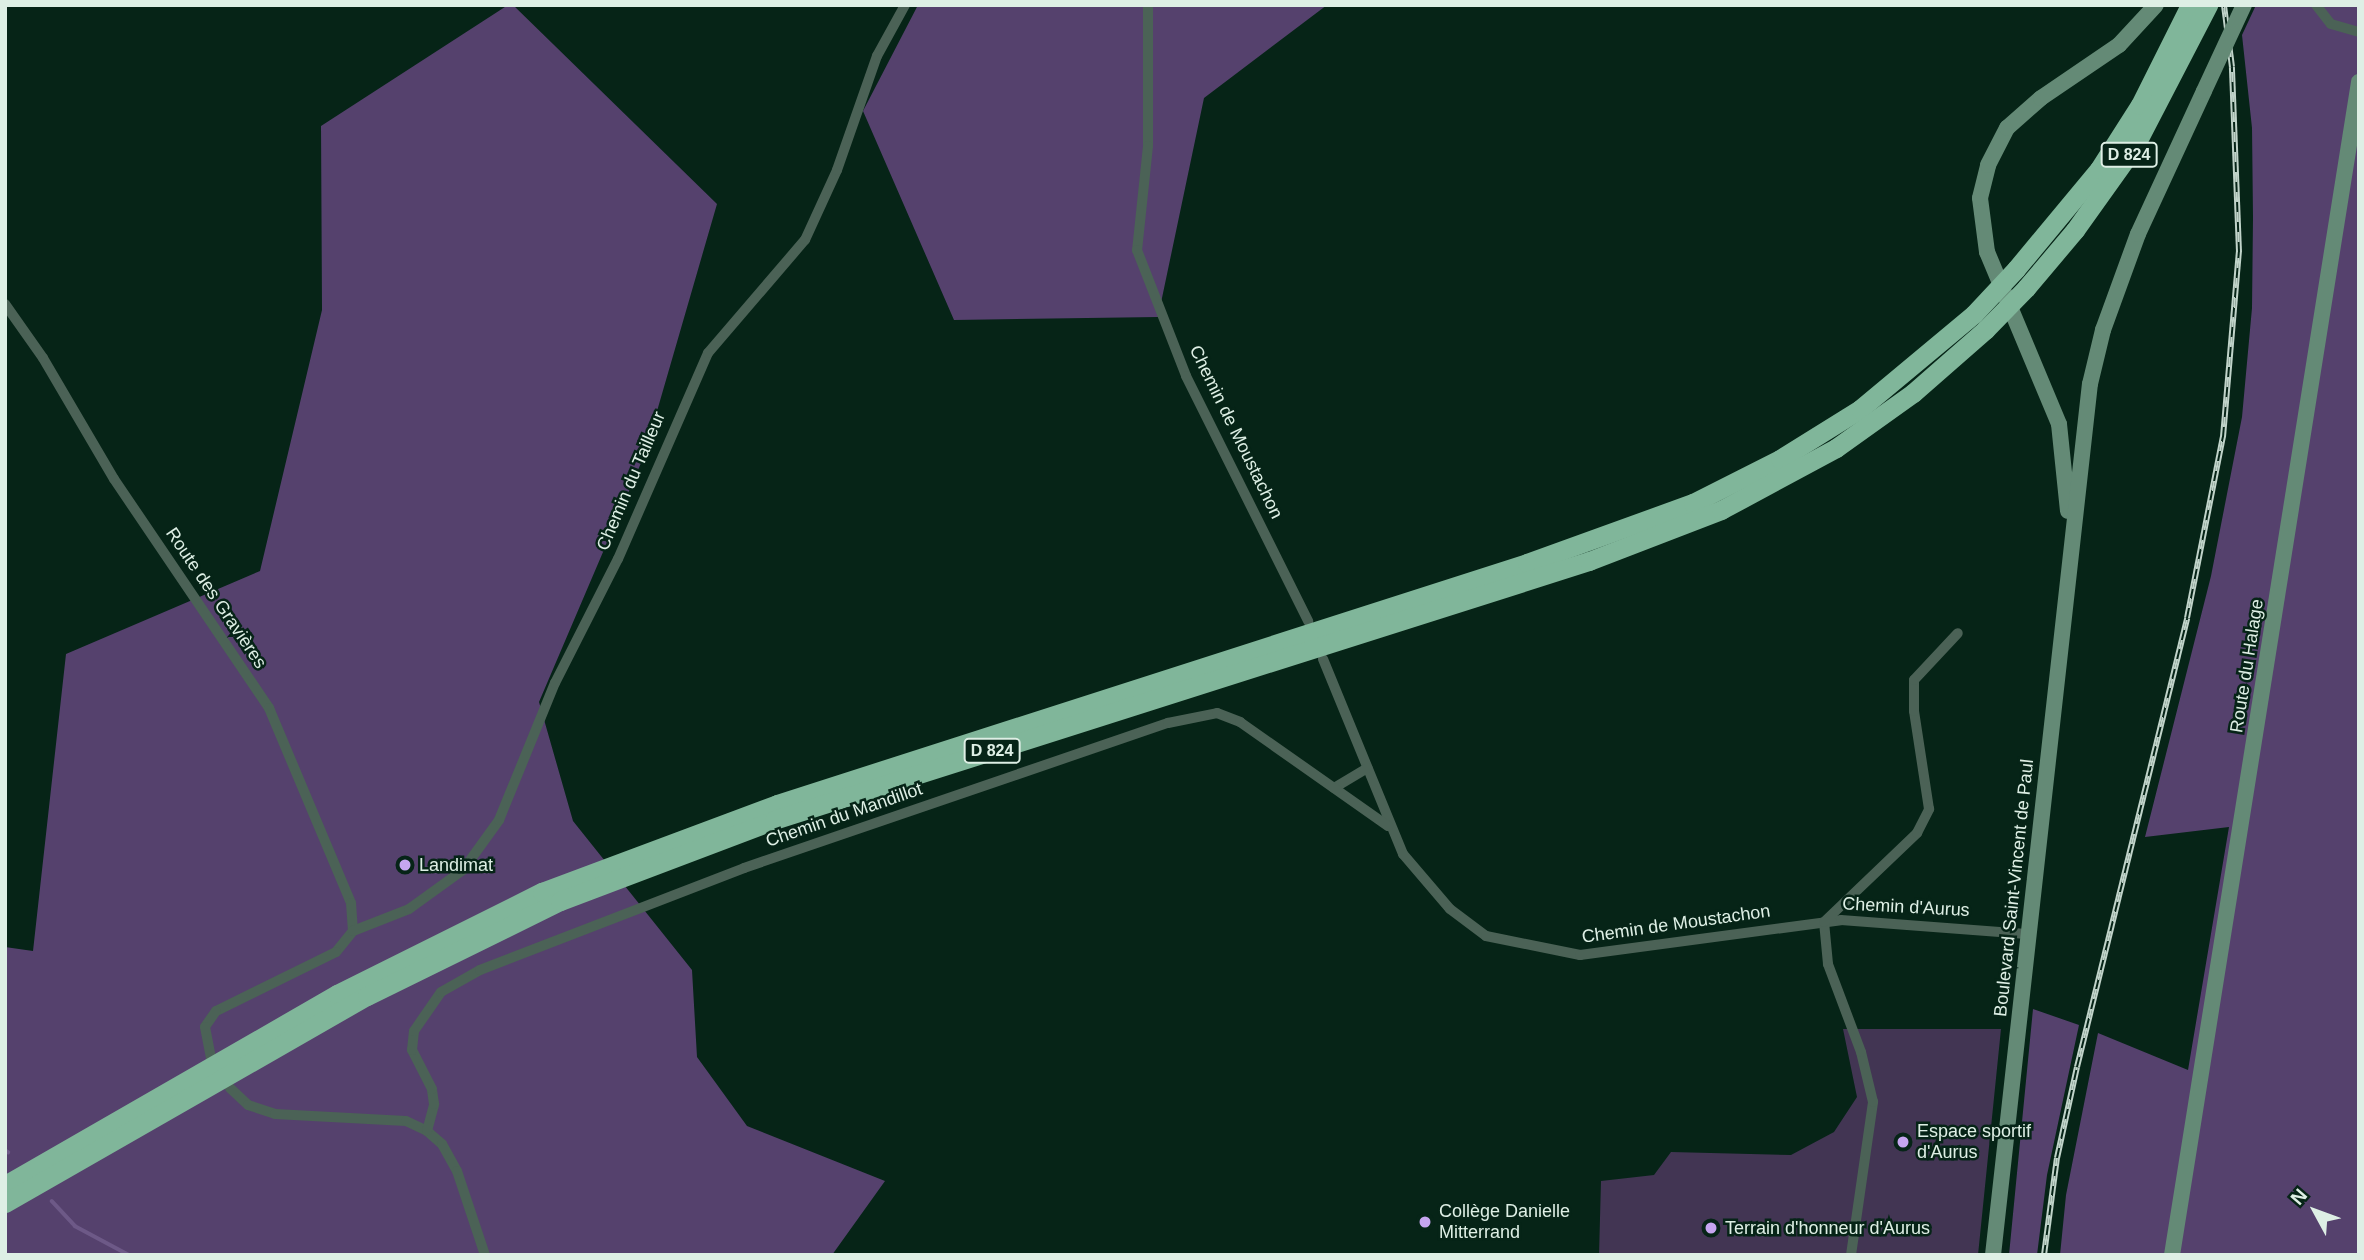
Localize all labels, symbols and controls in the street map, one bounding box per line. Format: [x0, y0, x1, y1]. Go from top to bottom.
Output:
road number: D 824 [2099, 142, 2159, 168]
street label: Chemin de Moustachon [1185, 342, 1287, 522]
street label: Chemin du Tailleur [592, 408, 670, 554]
street label: Route des Gravières [161, 524, 271, 672]
street label: Route du Halage [2226, 598, 2268, 734]
road number: D 824 [962, 738, 1022, 764]
street label: Boulevard Saint-Vincent de Paul [1990, 758, 2038, 1018]
street label: Chemin du Mandillot [763, 778, 925, 852]
place label: Landimat [419, 854, 493, 876]
marker: Landimat [397, 857, 413, 873]
street label: Chemin d'Aurus [1842, 893, 1970, 921]
street label: Chemin de Moustachon [1580, 900, 1772, 948]
place label: Espace sportif d'Aurus [1917, 1121, 2031, 1164]
marker: Espace sportif d'Aurus [1895, 1134, 1911, 1150]
north arrow [2280, 1176, 2350, 1246]
text: N [2286, 1185, 2311, 1209]
place label: Collège Danielle Mitterrand [1439, 1201, 1570, 1244]
marker: Collège Danielle Mitterrand [1417, 1214, 1433, 1230]
place label: Terrain d'honneur d'Aurus [1725, 1217, 1930, 1239]
marker: Terrain d'honneur d'Aurus [1703, 1220, 1719, 1236]

